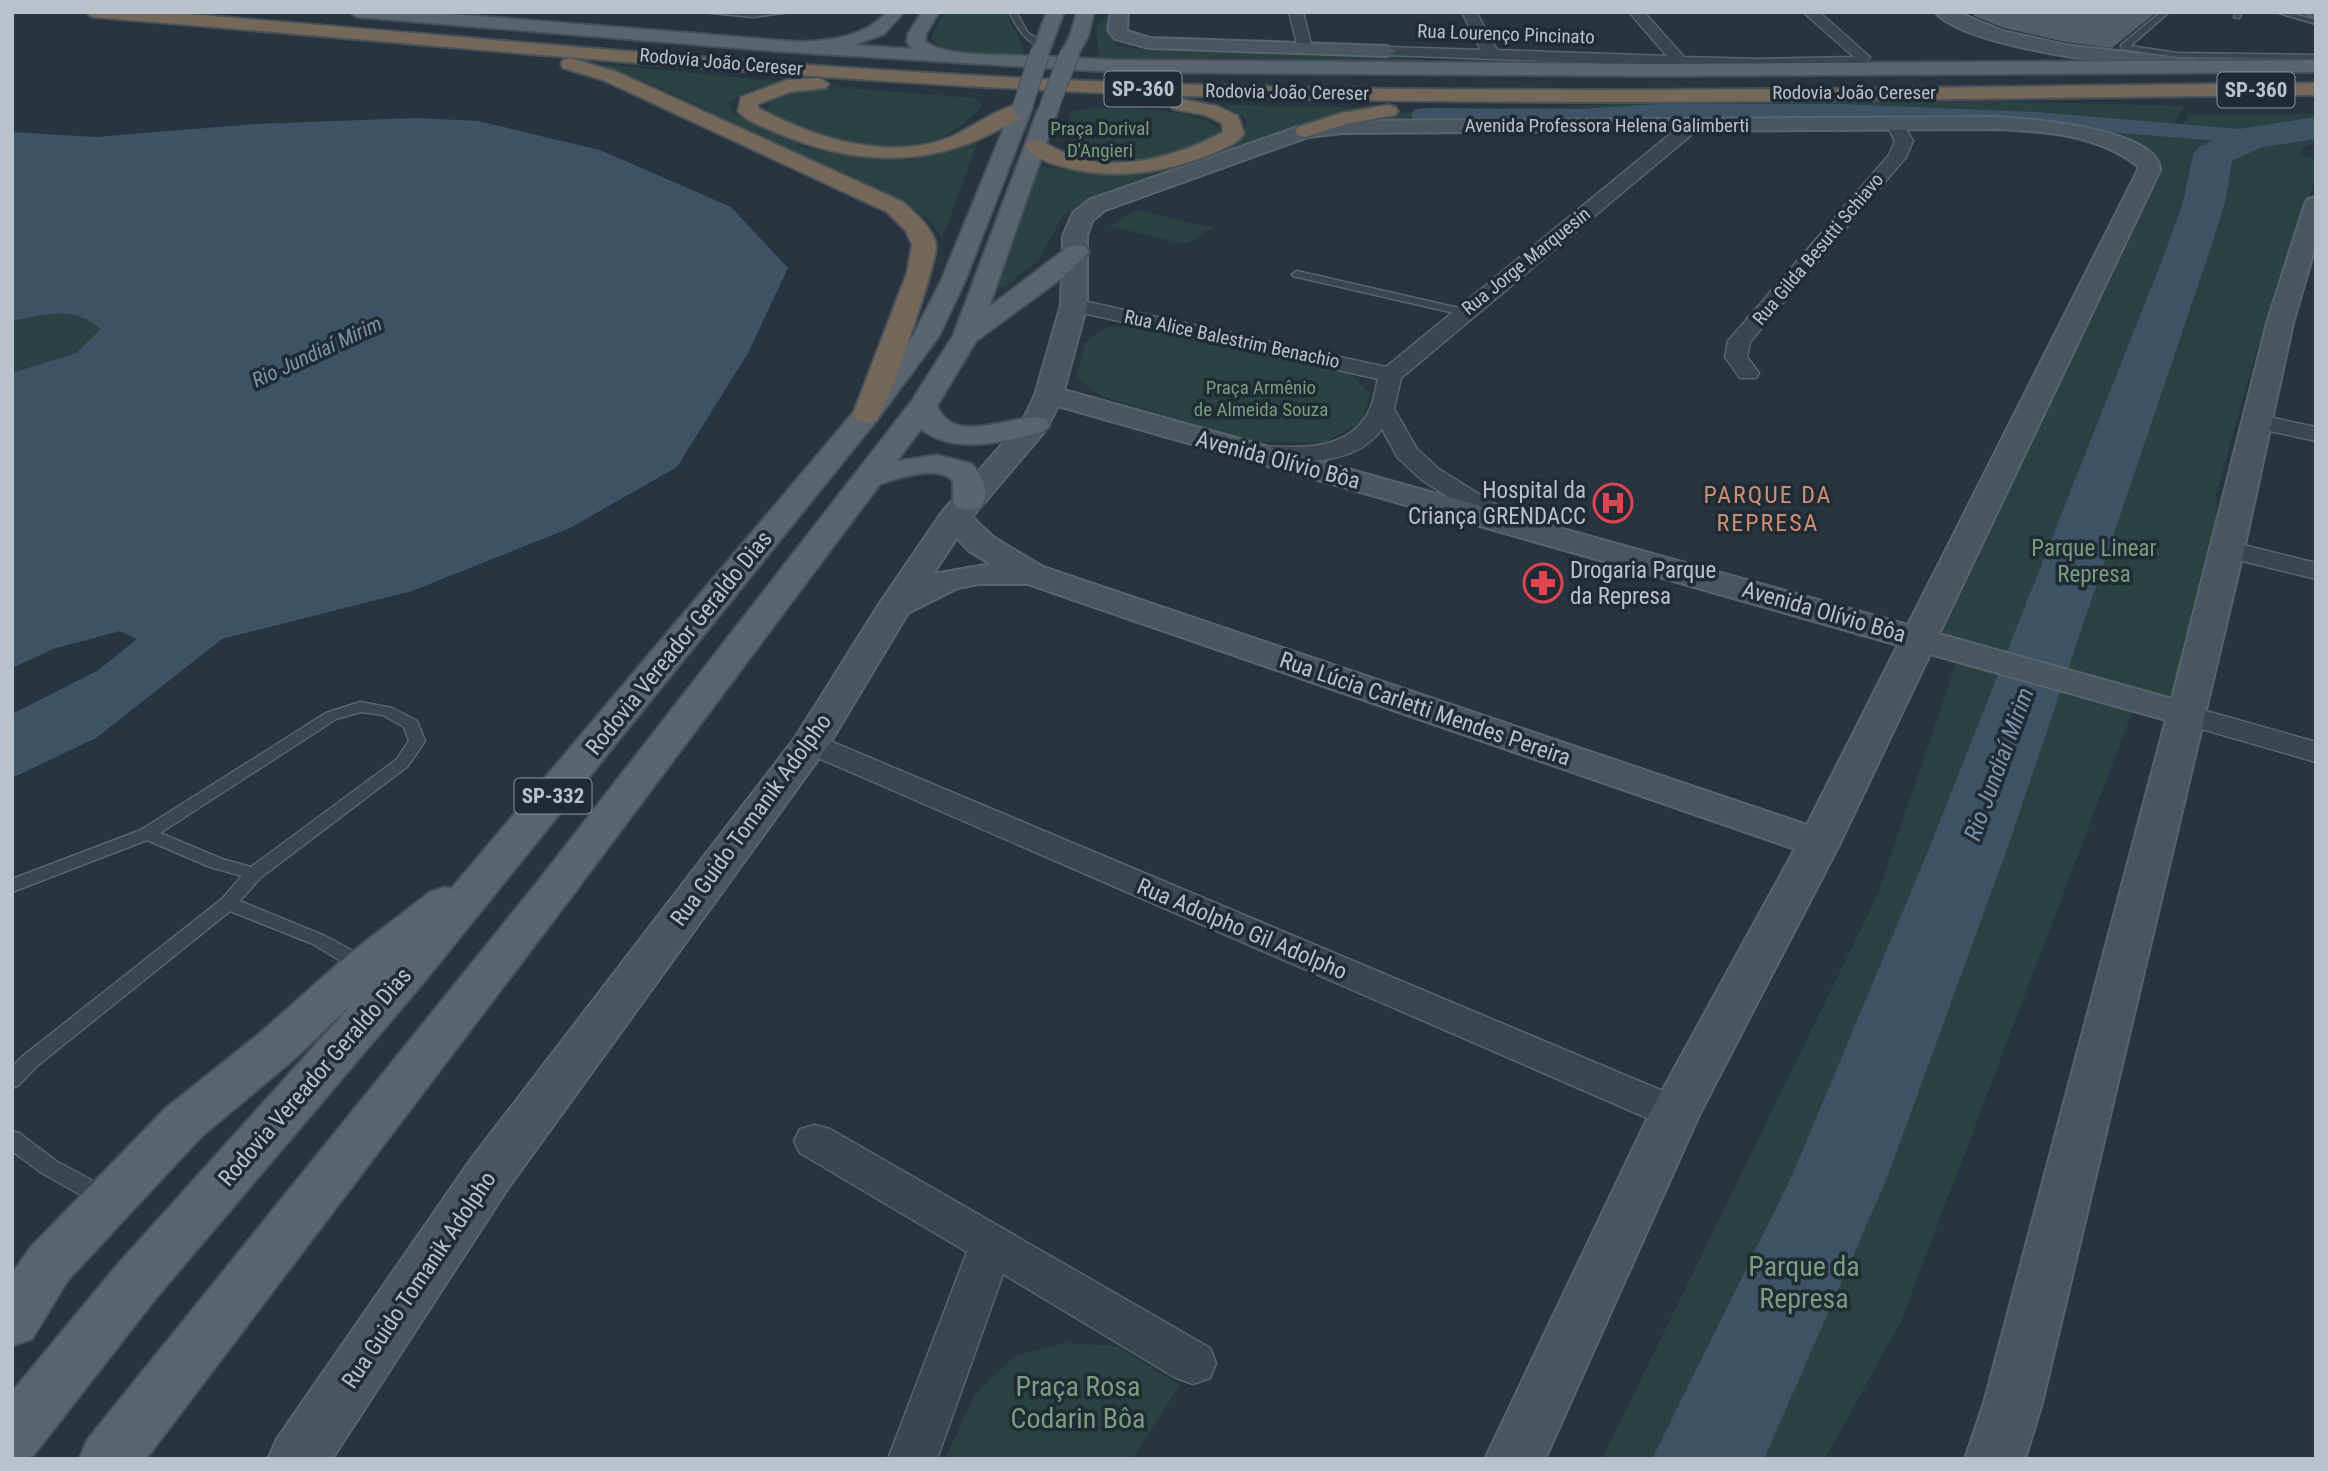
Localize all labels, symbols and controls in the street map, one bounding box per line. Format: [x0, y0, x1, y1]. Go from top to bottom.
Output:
street label: Rua Lourenço Pincinato [1417, 19, 1595, 49]
street label: Rodovia João Cereser [638, 43, 804, 81]
road number: SP-360 [1104, 72, 1182, 106]
road number: SP-360 [2218, 72, 2294, 108]
street label: Rodovia João Cereser [1205, 79, 1369, 105]
street label: Rodovia João Cereser [1772, 81, 1936, 104]
street label: Avenida Professora Helena Galimberti [1465, 114, 1749, 137]
park label: Praça Dorival D'Angieri [1050, 117, 1150, 162]
street label: Rua Gilda Besutti Schiavo [1748, 168, 1888, 330]
street label: Rua Jorge Marquesin [1457, 202, 1595, 320]
street label: Rua Alice Balestrim Benachio [1122, 305, 1342, 373]
water label: Rio Jundiaí Mirim [248, 311, 386, 393]
park label: Praça Armênio de Almeida Souza [1194, 376, 1328, 421]
street label: Avenida Olívio Bôa [1193, 425, 1363, 495]
place label: Hospital da Criança GRENDACC [1408, 477, 1586, 530]
district label: PARQUE DA REPRESA [1704, 481, 1832, 537]
hospital icon: Hospital da Criança GRENDACC [1592, 482, 1634, 524]
street label: Rodovia Vereador Geraldo Dias [580, 526, 778, 760]
park label: Parque Linear Represa [2031, 535, 2157, 588]
place label: Drogaria Parque da Represa [1570, 557, 1716, 610]
pharmacy icon: Drogaria Parque da Represa [1522, 562, 1564, 604]
street label: Avenida Olívio Bôa [1739, 576, 1909, 648]
street label: Rua Lúcia Carletti Mendes Pereira [1276, 646, 1574, 772]
water label: Rio Jundiaí Mirim [1958, 684, 2040, 844]
street label: Rua Guido Tomanik Adolpho [665, 709, 837, 931]
road number: SP-332 [514, 778, 592, 814]
street label: Rua Adolpho Gil Adolpho [1133, 873, 1351, 985]
street label: Rodovia Vereador Geraldo Dias [213, 962, 417, 1192]
street label: Rua Guido Tomanik Adolpho [336, 1166, 502, 1394]
park label: Parque da Represa [1748, 1250, 1860, 1315]
park label: Praça Rosa Codarin Bôa [1011, 1370, 1145, 1435]

